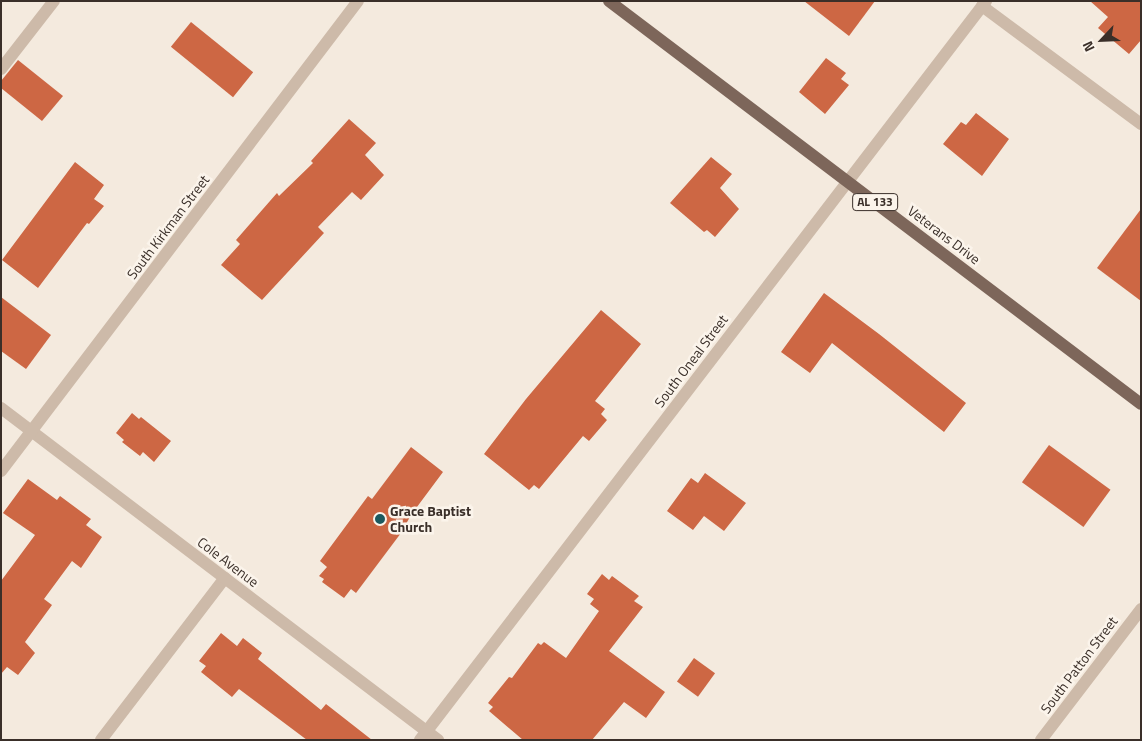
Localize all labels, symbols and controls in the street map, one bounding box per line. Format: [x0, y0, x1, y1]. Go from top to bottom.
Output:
north arrow [1077, 15, 1127, 65]
text: N [1076, 38, 1100, 55]
street label: South Kirkman Street [123, 172, 213, 282]
road number: AL 133 [851, 192, 899, 212]
street label: Veterans Drive [904, 202, 984, 268]
street label: South Oneal Street [651, 312, 731, 410]
place label: Grace Baptist Church [390, 503, 471, 536]
marker: Grace Baptist Church [374, 513, 386, 525]
street label: Cole Avenue [194, 534, 262, 590]
street label: South Patton Street [1037, 613, 1121, 717]

